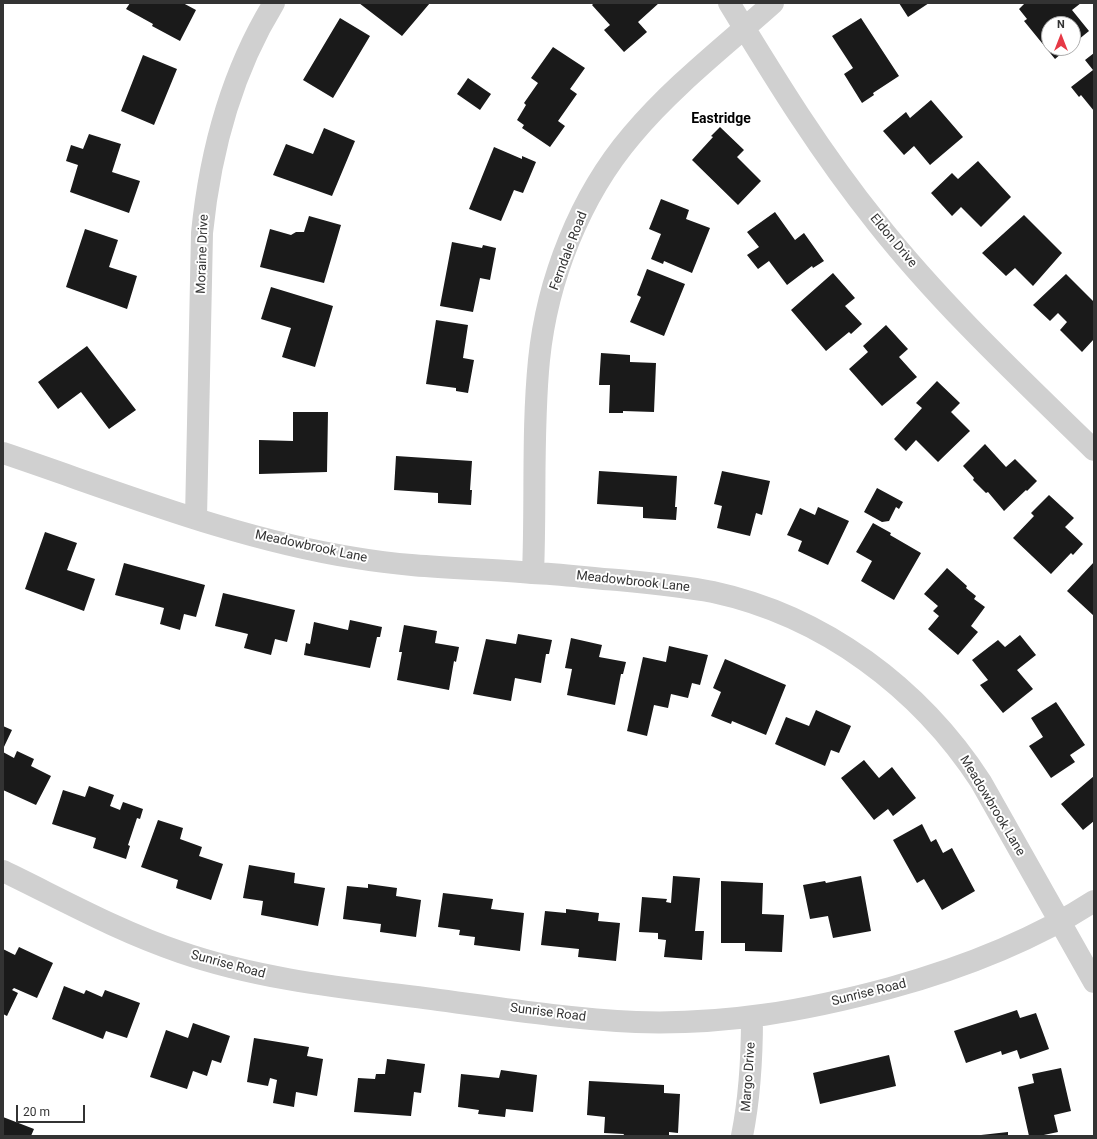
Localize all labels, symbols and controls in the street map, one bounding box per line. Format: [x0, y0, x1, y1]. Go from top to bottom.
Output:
north arrow [1041, 16, 1081, 56]
text: N [1057, 18, 1065, 31]
district label: Eastridge [691, 111, 751, 127]
street label: Ferndale Road [547, 209, 591, 293]
street label: Eldon Drive [866, 211, 920, 271]
street label: Moraine Drive [194, 214, 212, 294]
street label: Meadowbrook Lane [254, 527, 368, 567]
street label: Meadowbrook Lane [575, 568, 691, 596]
street label: Meadowbrook Lane [956, 753, 1028, 859]
street label: Sunrise Road [189, 948, 267, 982]
street label: Sunrise Road [830, 976, 908, 1010]
street label: Sunrise Road [509, 1001, 587, 1025]
street label: Margo Drive [739, 1042, 759, 1112]
scale bar [18, 1097, 87, 1123]
text: 20 m [23, 1105, 50, 1119]

